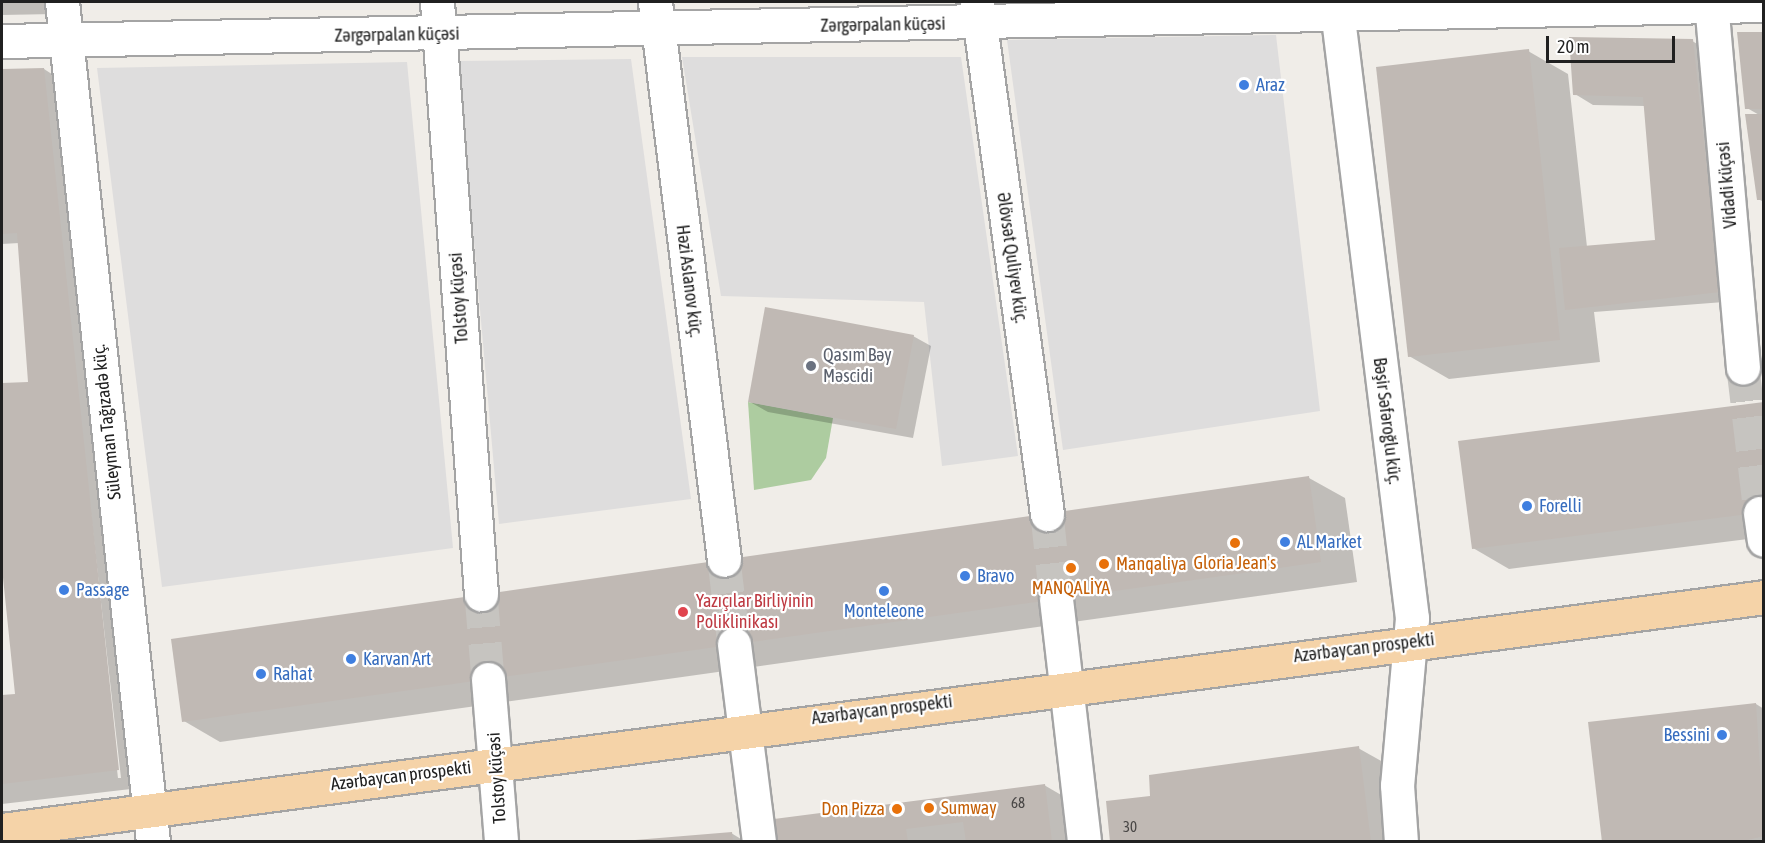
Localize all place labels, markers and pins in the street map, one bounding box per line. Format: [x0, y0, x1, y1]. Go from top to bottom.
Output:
place label: Araz [1256, 74, 1285, 96]
marker: Araz [1237, 78, 1251, 92]
place label: Qasım Bəy Məscidi [823, 345, 892, 388]
marker: Qasım Bəy Məscidi [804, 359, 818, 373]
place label: Forelli [1539, 495, 1582, 517]
marker: Forelli [1520, 499, 1534, 513]
place label: AL Market [1297, 531, 1362, 553]
marker: AL Market [1278, 535, 1292, 549]
marker: Gloria Jean's [1228, 536, 1242, 550]
place label: Gloria Jean's [1194, 552, 1276, 574]
place label: Manqaliya [1116, 553, 1187, 575]
marker: Manqaliya [1097, 557, 1111, 571]
marker: MANQALİYA [1064, 561, 1078, 575]
place label: Bravo [977, 565, 1015, 587]
marker: Bravo [958, 569, 972, 583]
place label: MANQALİYA [1032, 577, 1110, 599]
place label: Passage [76, 579, 129, 601]
marker: Passage [57, 583, 71, 597]
marker: Monteleone [877, 584, 891, 598]
place label: Yazıçılar Birliyinin Poliklinikası [696, 591, 814, 634]
place label: Monteleone [844, 600, 924, 622]
marker: Yazıçılar Birliyinin Poliklinikası [674, 603, 692, 621]
place label: Karvan Art [363, 648, 431, 670]
marker: Karvan Art [344, 652, 358, 666]
place label: Rahat [273, 663, 313, 685]
marker: Rahat [254, 667, 268, 681]
place label: Bessini [1664, 724, 1710, 746]
marker: Bessini [1715, 728, 1729, 742]
place label: Sumway [941, 797, 997, 819]
place label: Don Pizza [821, 798, 885, 820]
marker: Sumway [922, 801, 936, 815]
marker: Don Pizza [890, 802, 904, 816]

